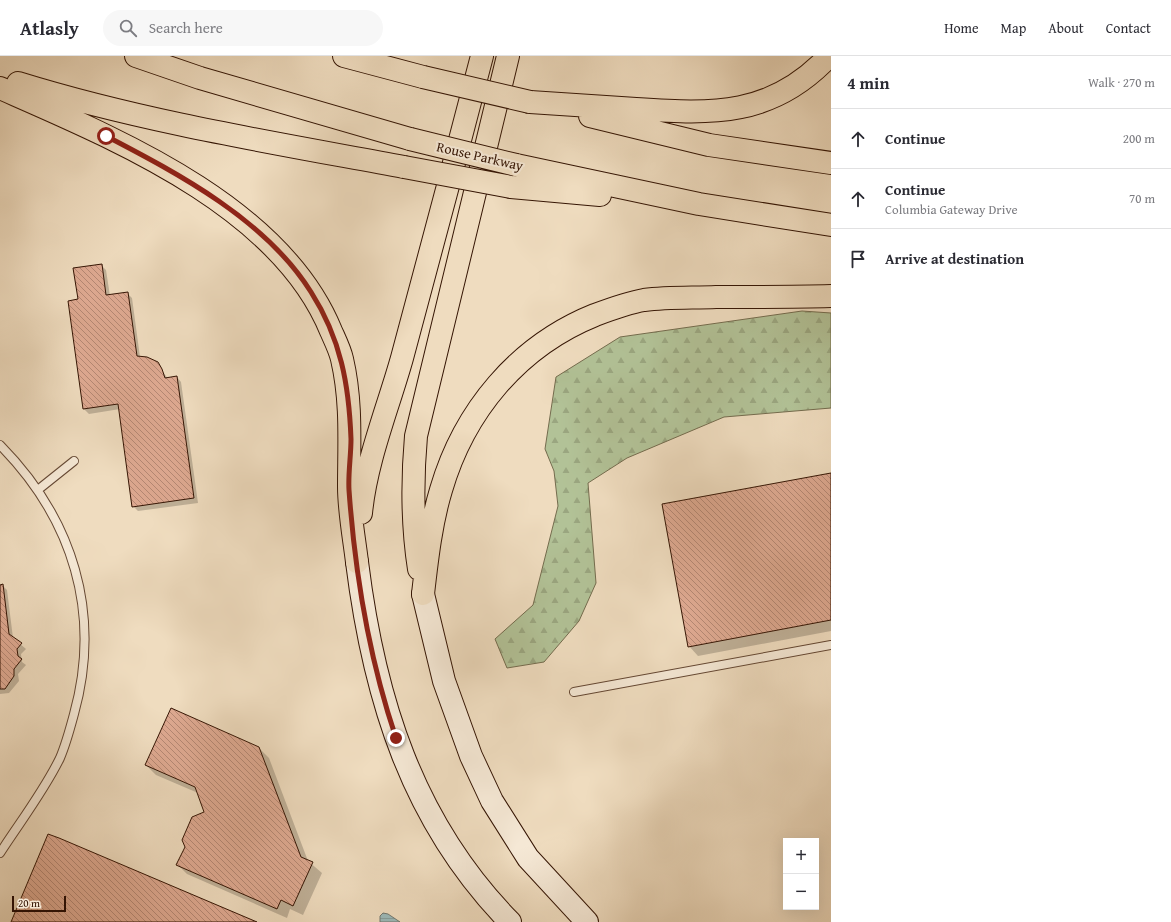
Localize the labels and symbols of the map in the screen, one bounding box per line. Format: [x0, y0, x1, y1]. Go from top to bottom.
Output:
route start [97, 127, 115, 145]
street label: Rouse Parkway [435, 136, 525, 176]
route end [387, 729, 405, 747]
scale bar [12, 894, 66, 913]

